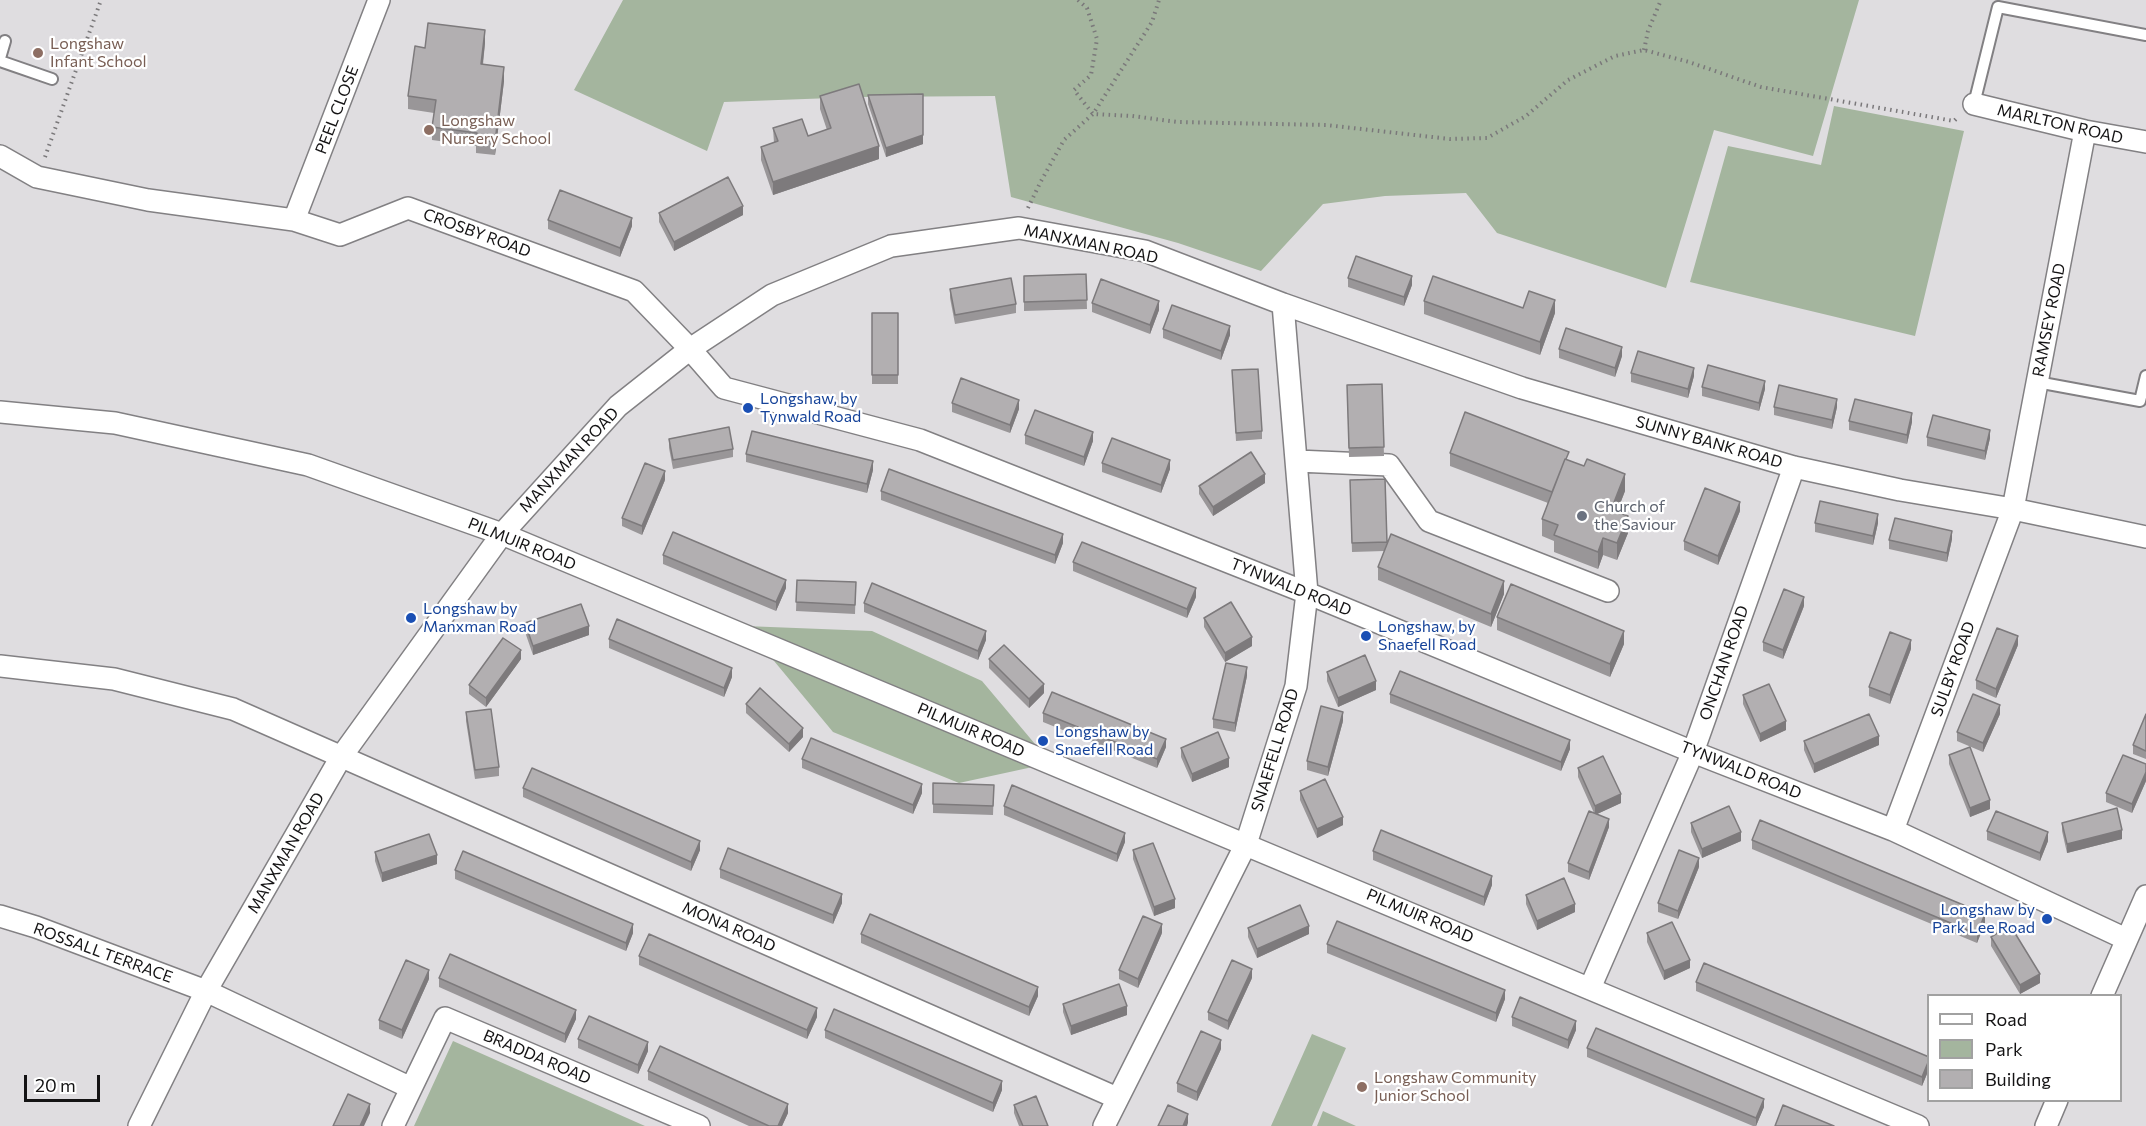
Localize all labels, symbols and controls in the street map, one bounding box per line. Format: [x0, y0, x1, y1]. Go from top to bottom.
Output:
place label: Longshaw Infant School [50, 34, 147, 72]
marker: Longshaw Infant School [31, 46, 45, 60]
street label: PEEL CLOSE [311, 63, 363, 157]
street label: MARLTON ROAD [1995, 100, 2125, 148]
place label: Longshaw Nursery School [441, 111, 551, 149]
marker: Longshaw Nursery School [422, 123, 436, 137]
street label: CROSBY ROAD [420, 205, 534, 261]
street label: MANXMAN ROAD [1022, 220, 1160, 268]
street label: RAMSEY ROAD [2029, 262, 2069, 378]
place label: Longshaw, by Tynwald Road [760, 389, 861, 427]
marker: Longshaw, by Tynwald Road [741, 401, 755, 415]
street label: MANXMAN ROAD [515, 403, 623, 517]
street label: SUNNY BANK ROAD [1633, 412, 1785, 472]
place label: Church of the Saviour [1594, 497, 1676, 535]
marker: Church of the Saviour [1575, 509, 1589, 523]
street label: PILMUIR ROAD [465, 514, 579, 574]
street label: TYNWALD ROAD [1228, 554, 1354, 620]
place label: Longshaw by Manxman Road [423, 599, 536, 637]
street label: ONCHAN ROAD [1695, 603, 1753, 723]
marker: Longshaw by Manxman Road [404, 611, 418, 625]
place label: Longshaw, by Snaefell Road [1378, 617, 1476, 655]
street label: SULBY ROAD [1927, 619, 1979, 719]
marker: Longshaw, by Snaefell Road [1359, 629, 1373, 643]
street label: SNAEFELL ROAD [1247, 686, 1303, 814]
street label: PILMUIR ROAD [914, 699, 1028, 761]
place label: Longshaw by Snaefell Road [1055, 722, 1153, 760]
marker: Longshaw by Snaefell Road [1036, 734, 1050, 748]
street label: TYNWALD ROAD [1678, 737, 1804, 803]
street label: MANXMAN ROAD [244, 789, 328, 917]
street label: PILMUIR ROAD [1363, 885, 1477, 947]
street label: MONA ROAD [679, 898, 779, 956]
place label: Longshaw by Park Lee Road [1932, 900, 2035, 938]
marker: Longshaw by Park Lee Road [2040, 912, 2054, 926]
street label: ROSSALL TERRACE [31, 919, 175, 987]
legend [1927, 994, 2122, 1102]
text: Road [1985, 1008, 2027, 1030]
street label: BRADDA ROAD [480, 1026, 594, 1088]
text: Park [1985, 1038, 2023, 1060]
scale bar [27, 1063, 104, 1101]
place label: Longshaw Community Junior School [1374, 1068, 1537, 1106]
text: Building [1985, 1068, 2051, 1090]
text: 20 m [35, 1074, 76, 1096]
marker: Longshaw Community Junior School [1355, 1080, 1369, 1094]

